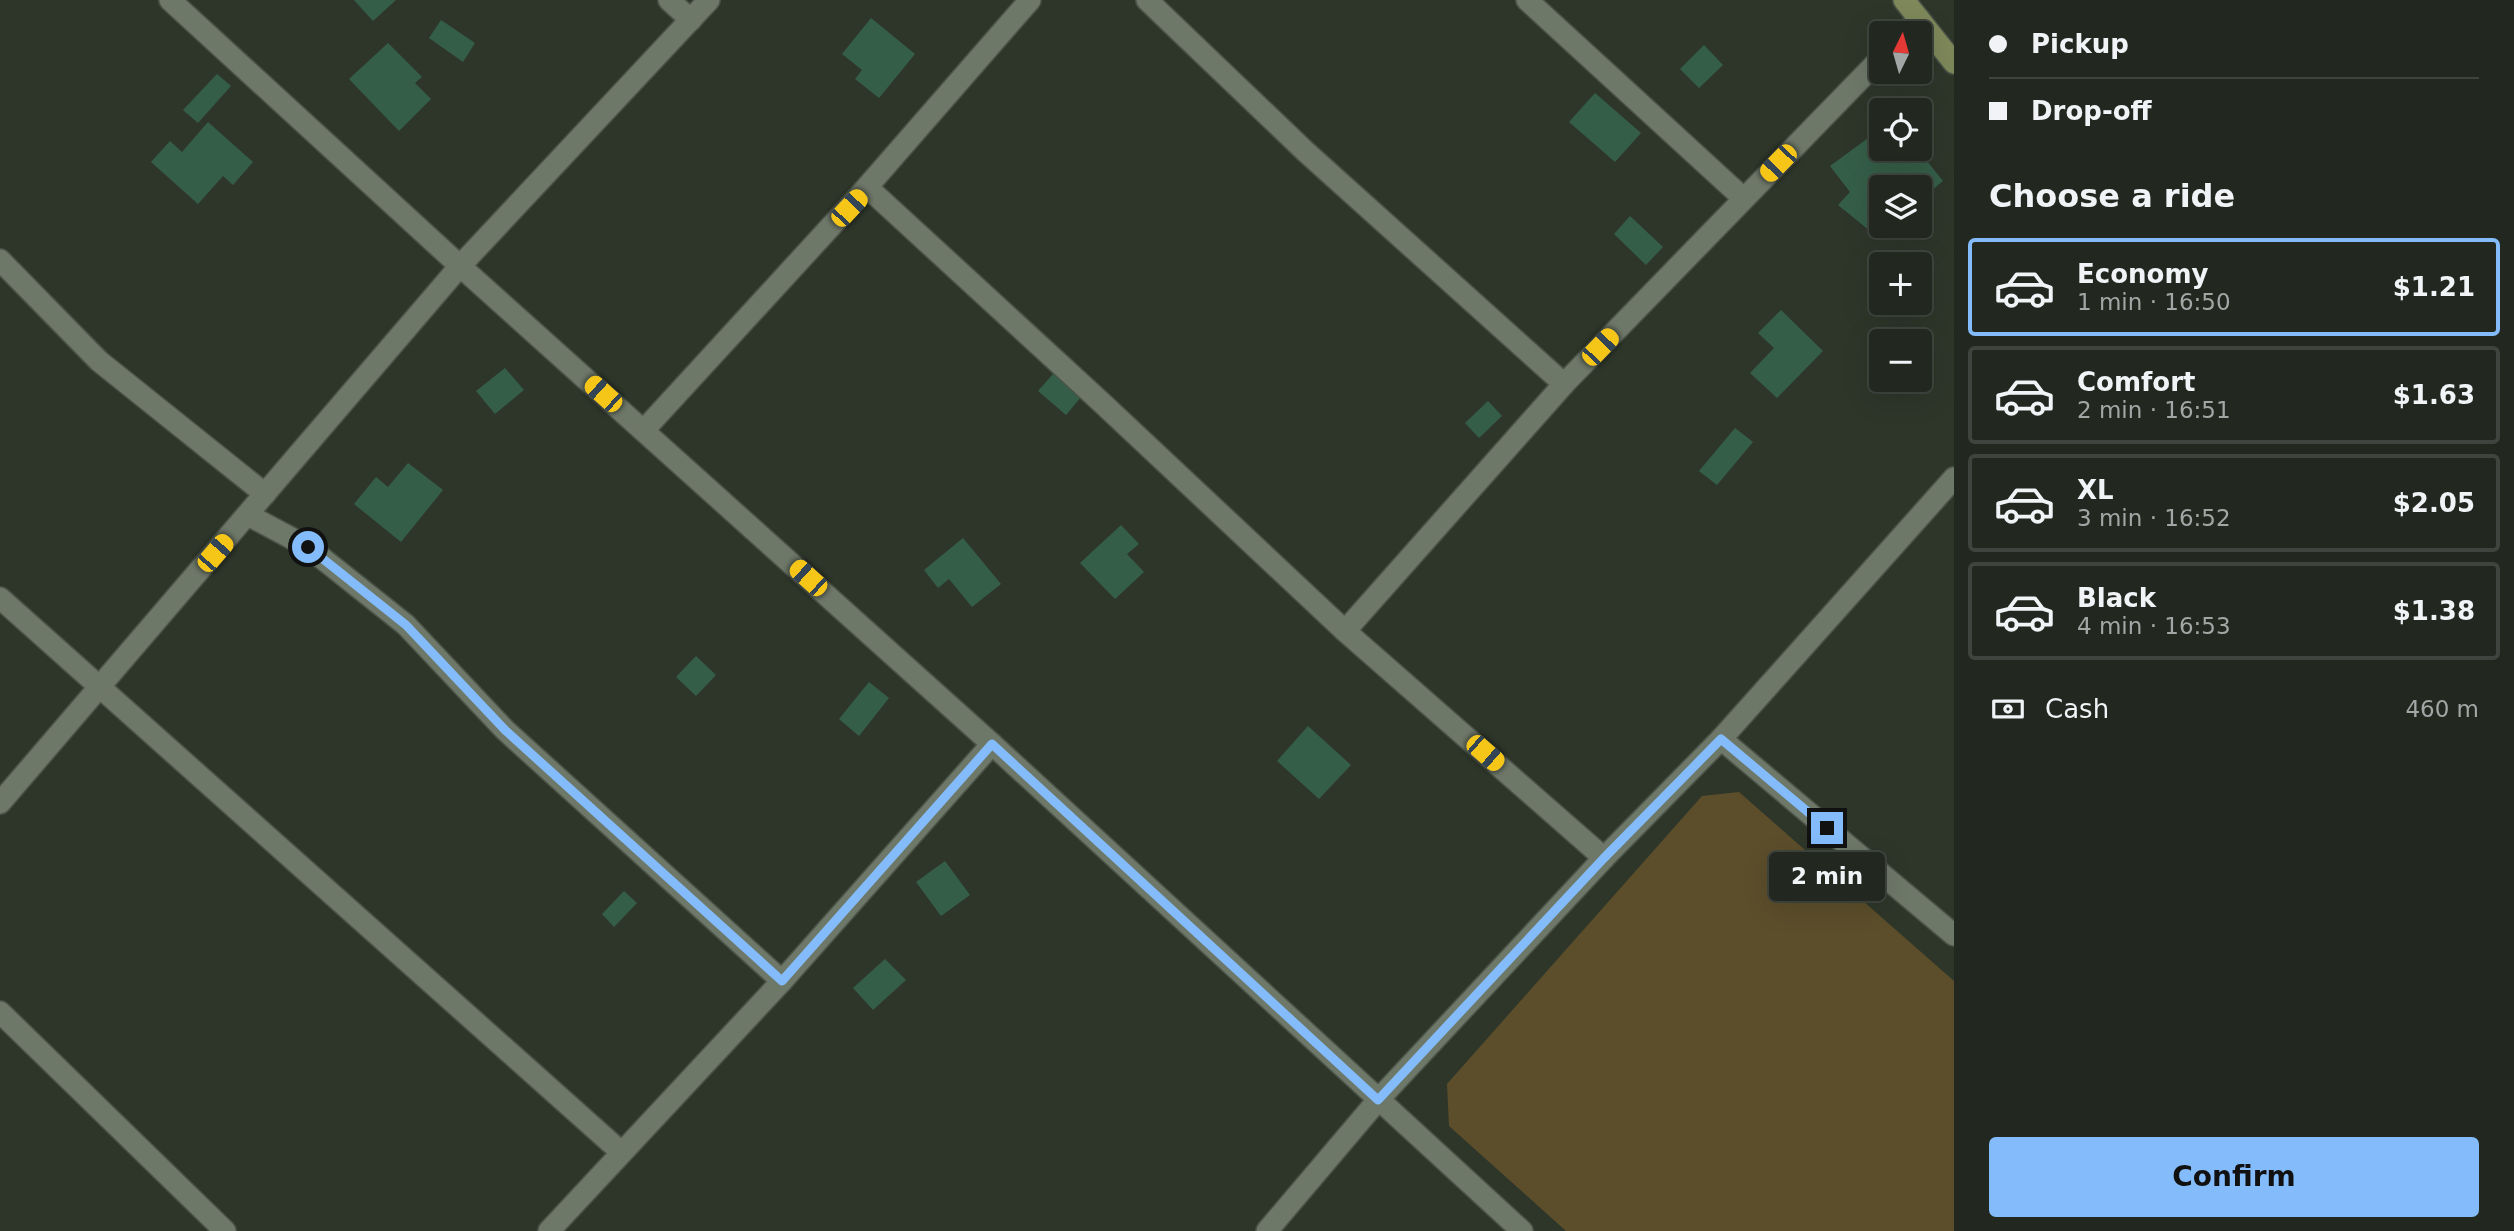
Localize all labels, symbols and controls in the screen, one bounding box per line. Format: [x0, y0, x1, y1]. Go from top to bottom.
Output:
north arrow [1869, 21, 1932, 84]
map controls [1869, 21, 1932, 392]
text: Pickup [2031, 29, 2129, 59]
text: Drop-off [2031, 96, 2152, 126]
button: locate [1869, 98, 1932, 161]
car [1756, 141, 1801, 185]
button: layers [1869, 175, 1932, 238]
text: Choose a ride [1989, 177, 2235, 215]
car [827, 185, 872, 231]
button: + [1869, 252, 1932, 315]
icon: car [1993, 256, 2056, 319]
text: Economy [2077, 259, 2208, 289]
text: $1.21 [2393, 272, 2475, 302]
text: 1 min · 16:50 [2077, 289, 2231, 315]
car [1578, 325, 1623, 369]
button: − [1869, 329, 1932, 392]
icon: car [1993, 364, 2056, 427]
text: Comfort [2077, 367, 2195, 397]
car [581, 372, 626, 416]
text: $1.63 [2393, 380, 2475, 410]
text: 2 min · 16:51 [2077, 397, 2231, 423]
icon: car [1993, 472, 2056, 535]
text: XL [2077, 475, 2114, 505]
text: $2.05 [2393, 488, 2475, 518]
text: 3 min · 16:52 [2077, 505, 2231, 531]
car [194, 530, 237, 576]
route start [292, 531, 324, 563]
car [786, 556, 831, 600]
icon: car [1993, 580, 2056, 643]
text: Black [2077, 583, 2156, 613]
text: $1.38 [2393, 596, 2475, 626]
text: 4 min · 16:53 [2077, 613, 2231, 639]
icon: cash [1989, 690, 2027, 728]
text: Cash [2045, 694, 2109, 724]
text: 460 m [2405, 696, 2479, 722]
car [1463, 731, 1508, 775]
route end [1811, 812, 1843, 844]
callout: 2 min [1769, 852, 1885, 902]
text: 2 min [1791, 863, 1863, 889]
button: Confirm [1989, 1137, 2479, 1217]

